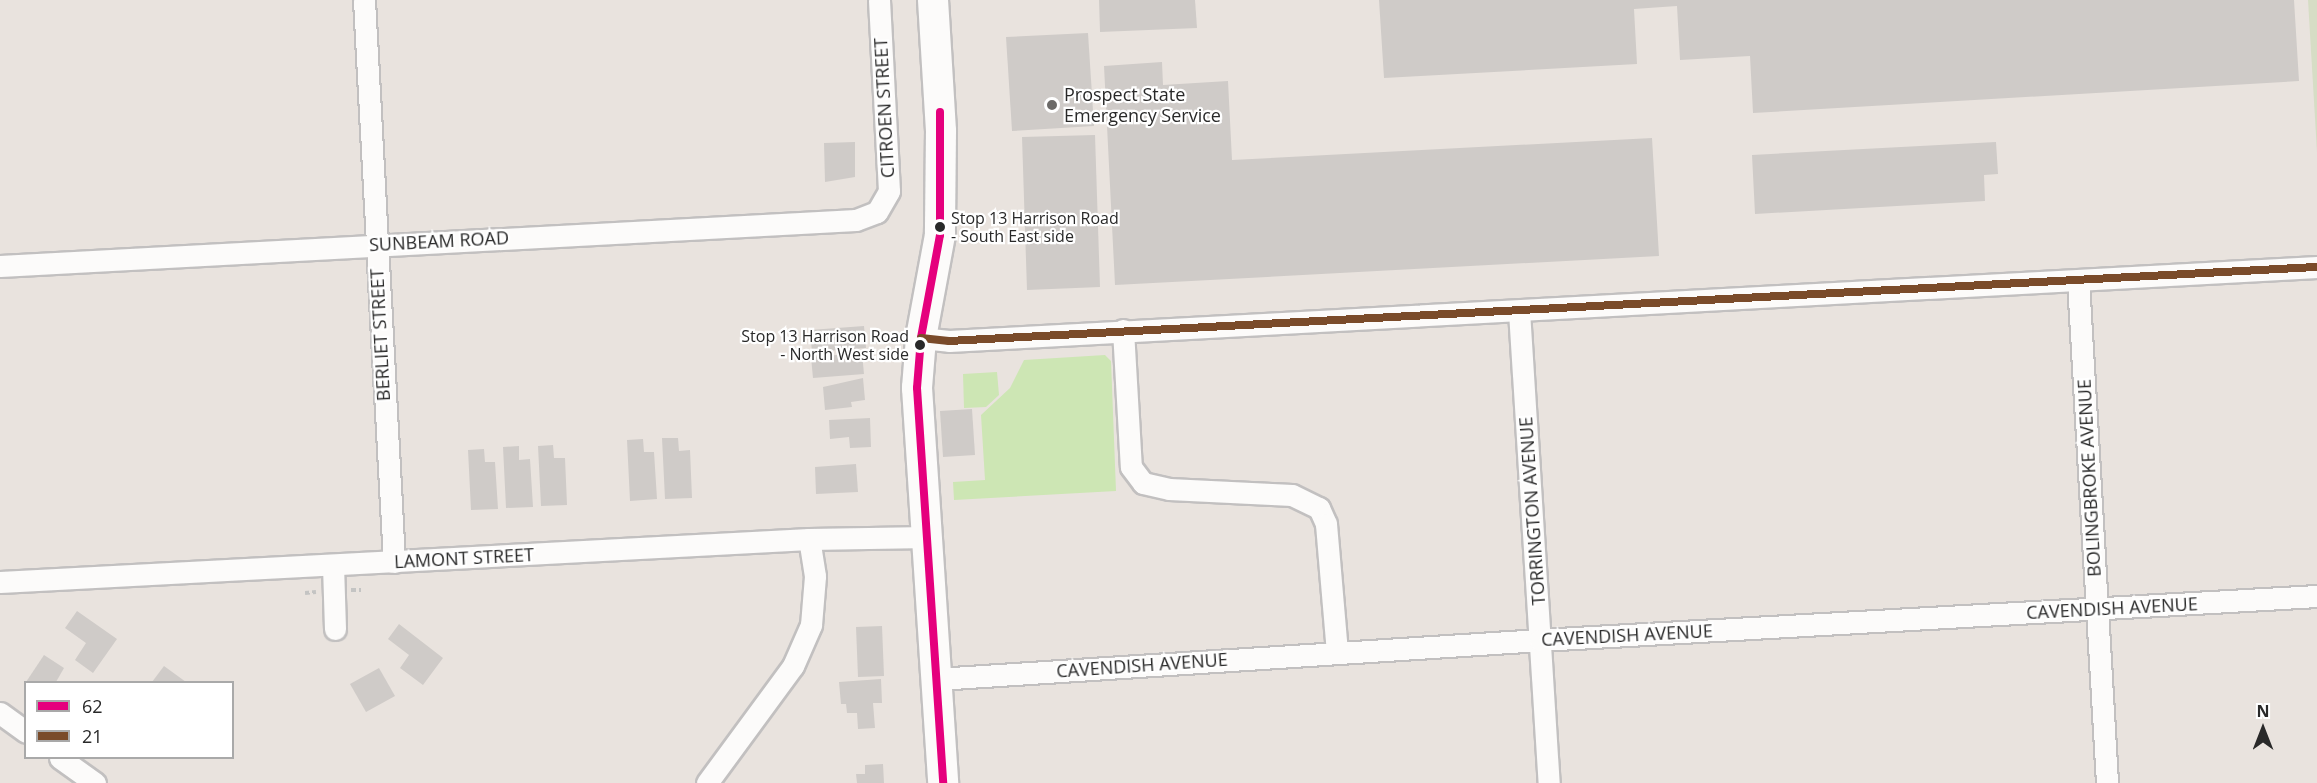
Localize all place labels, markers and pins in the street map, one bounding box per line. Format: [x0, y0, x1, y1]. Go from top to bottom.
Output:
place label: Prospect State Emergency Service [1064, 84, 1221, 127]
marker: Prospect State Emergency Service [1045, 98, 1059, 112]
place label: Stop 13 Harrison Road - South East side [951, 208, 1119, 246]
marker: Stop 13 Harrison Road - South East side [934, 221, 946, 233]
place label: Stop 13 Harrison Road - North West side [741, 326, 909, 364]
marker: Stop 13 Harrison Road - North West side [914, 339, 926, 351]

